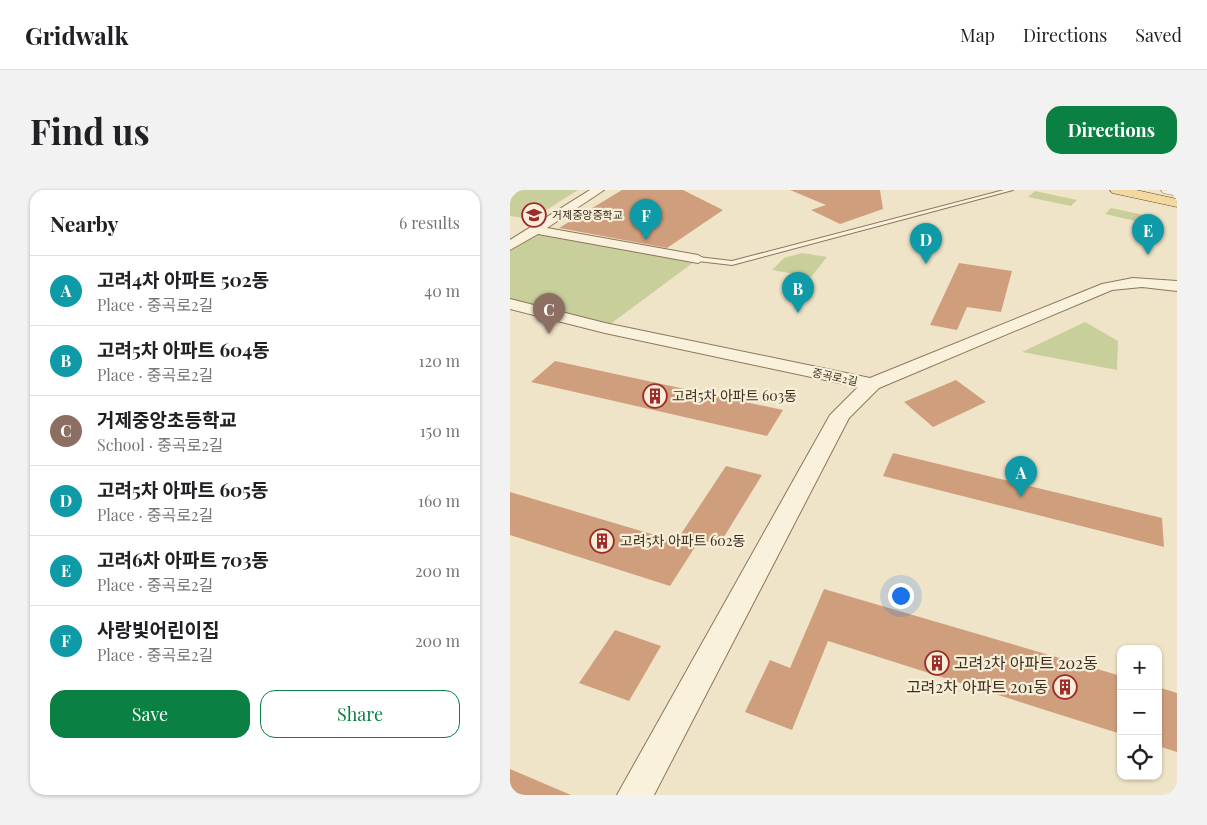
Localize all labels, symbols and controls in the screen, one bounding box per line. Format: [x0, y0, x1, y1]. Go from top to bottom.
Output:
text: Gridwalk [25, 19, 128, 51]
text: Map [960, 23, 995, 47]
text: Directions [1023, 23, 1107, 47]
text: Saved [1135, 23, 1182, 47]
button: Directions [1046, 106, 1177, 154]
text: Find us [30, 107, 150, 154]
pin: F [630, 199, 662, 240]
school or university icon: 거제중앙중학교 [521, 202, 547, 228]
place label: 거제중앙중학교 [552, 207, 623, 222]
text: Nearby [50, 209, 119, 237]
text: 6 results [399, 212, 460, 233]
pin: E [1132, 214, 1164, 255]
pin: D [910, 223, 942, 264]
text: 고려4차 아파트 502동 [97, 266, 269, 292]
pin: B [782, 272, 814, 313]
text: A [61, 280, 71, 301]
text: 40 m [424, 280, 460, 301]
pin: C [533, 293, 565, 334]
text: Place · 중곡로2길 [97, 294, 213, 315]
text: 고려5차 아파트 604동 [97, 336, 270, 362]
text: B [61, 350, 71, 371]
text: 120 m [419, 350, 460, 371]
text: Place · 중곡로2길 [97, 364, 213, 385]
street label: 중곡로2길 [811, 364, 859, 389]
building icon: 고려5차 아파트 603동 [642, 383, 668, 409]
place label: 고려5차 아파트 603동 [672, 386, 797, 405]
text: 거제중앙초등학교 [97, 406, 237, 432]
text: C [60, 420, 72, 441]
text: 150 m [420, 420, 460, 441]
text: School · 중곡로2길 [97, 434, 224, 455]
pin: A [1005, 456, 1037, 497]
text: 고려5차 아파트 605동 [97, 476, 269, 502]
text: D [60, 490, 72, 511]
text: 160 m [418, 490, 460, 511]
text: Place · 중곡로2길 [97, 504, 213, 525]
building icon: 고려5차 아파트 602동 [589, 528, 615, 554]
place label: 고려5차 아파트 602동 [620, 531, 745, 550]
text: 고려6차 아파트 703동 [97, 546, 269, 572]
text: E [61, 560, 71, 581]
text: 200 m [415, 560, 460, 581]
text: Place · 중곡로2길 [97, 574, 213, 595]
your location [888, 583, 914, 609]
text: 사랑빛어린이집 [97, 616, 219, 642]
text: F [61, 630, 71, 651]
text: 200 m [415, 630, 460, 651]
text: Place · 중곡로2길 [97, 644, 213, 665]
map controls [1117, 645, 1162, 780]
button: + [1117, 645, 1162, 690]
building icon: 고려2차 아파트 202동 [924, 650, 950, 676]
place label: 고려2차 아파트 202동 [954, 652, 1098, 673]
building icon: 고려2차 아파트 201동 [1052, 674, 1078, 700]
place label: 고려2차 아파트 201동 [906, 676, 1048, 697]
button: Save [50, 690, 250, 738]
button: Share [260, 690, 460, 738]
button: − [1117, 690, 1162, 735]
button: locate [1117, 735, 1162, 780]

